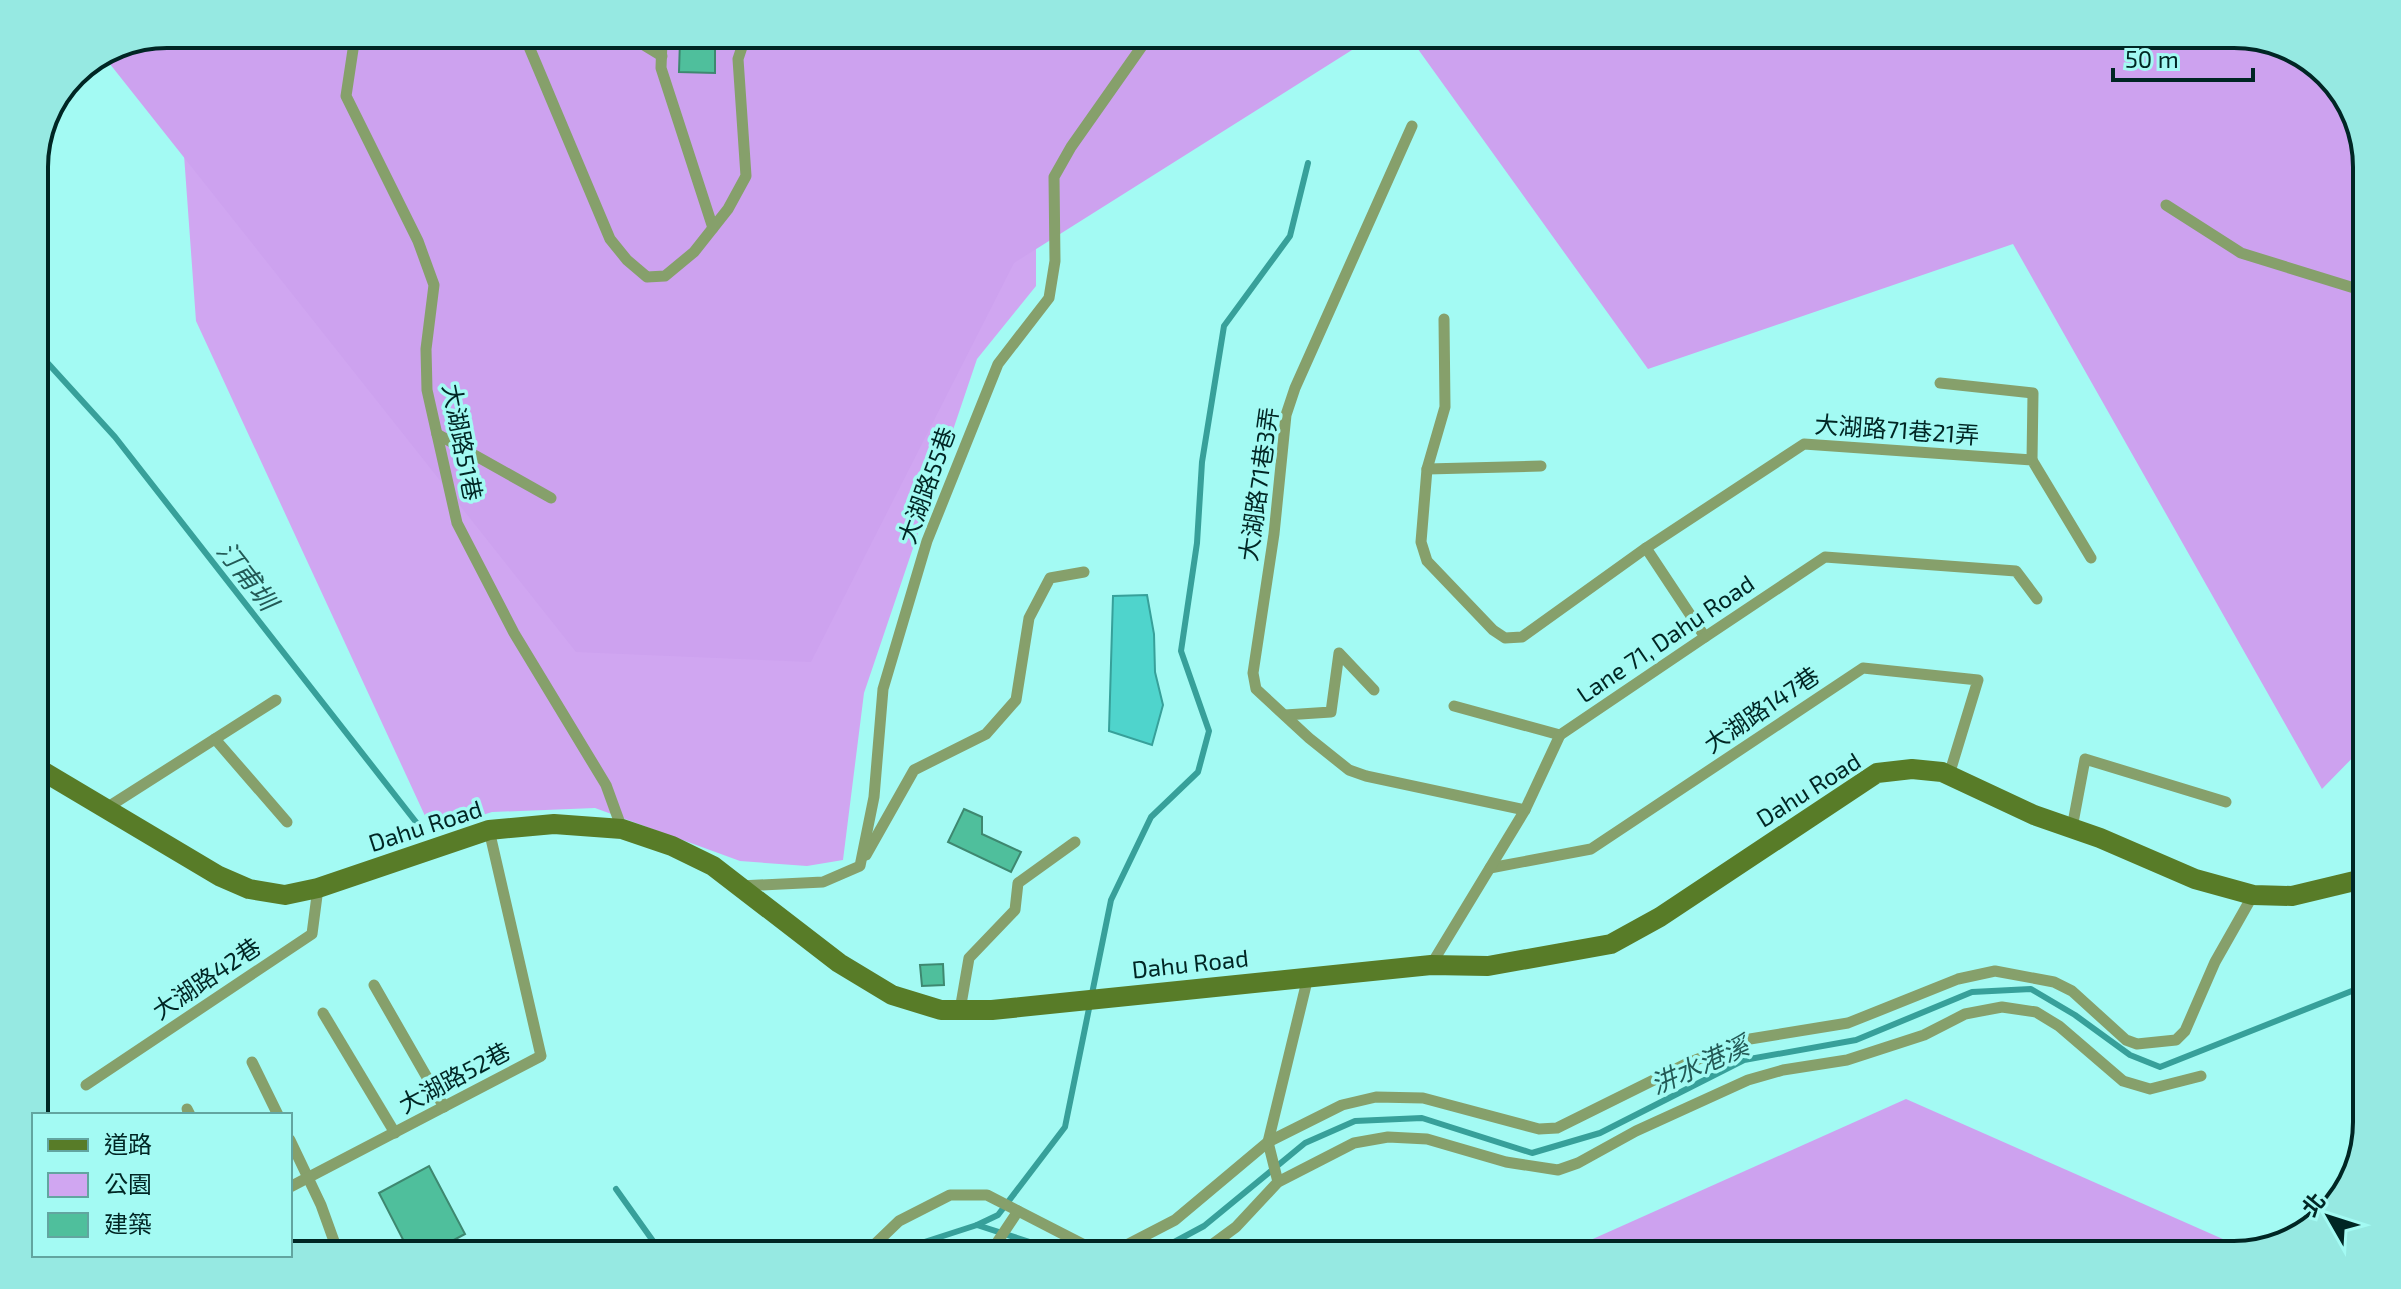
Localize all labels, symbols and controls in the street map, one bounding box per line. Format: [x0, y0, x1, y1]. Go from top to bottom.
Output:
scale bar [2113, 32, 2253, 82]
text: 50 m [2125, 44, 2179, 73]
street label: 大湖路51巷 [437, 381, 489, 503]
street label: 大湖路71巷3弄 [1233, 405, 1283, 563]
street label: 大湖路71巷21弄 [1814, 409, 1980, 449]
street label: 大湖路55巷 [892, 423, 960, 547]
water label: 汀甫圳 [212, 535, 287, 618]
street label: Lane 71, Dahu Road [1571, 568, 1759, 708]
street label: 大湖路147巷 [1698, 660, 1824, 758]
street label: Dahu Road [1751, 746, 1865, 832]
street label: Dahu Road [365, 793, 485, 857]
street label: 大湖路42巷 [146, 931, 266, 1025]
street label: Dahu Road [1130, 942, 1250, 984]
water label: 汫水港溪 [1645, 1027, 1756, 1099]
street label: 大湖路52巷 [393, 1035, 515, 1119]
legend [32, 1113, 292, 1257]
text: 道路 [104, 1129, 152, 1158]
text: 公園 [104, 1169, 152, 1198]
north arrow [2289, 1177, 2369, 1257]
text: 北 [2296, 1187, 2330, 1221]
text: 建築 [104, 1209, 152, 1238]

